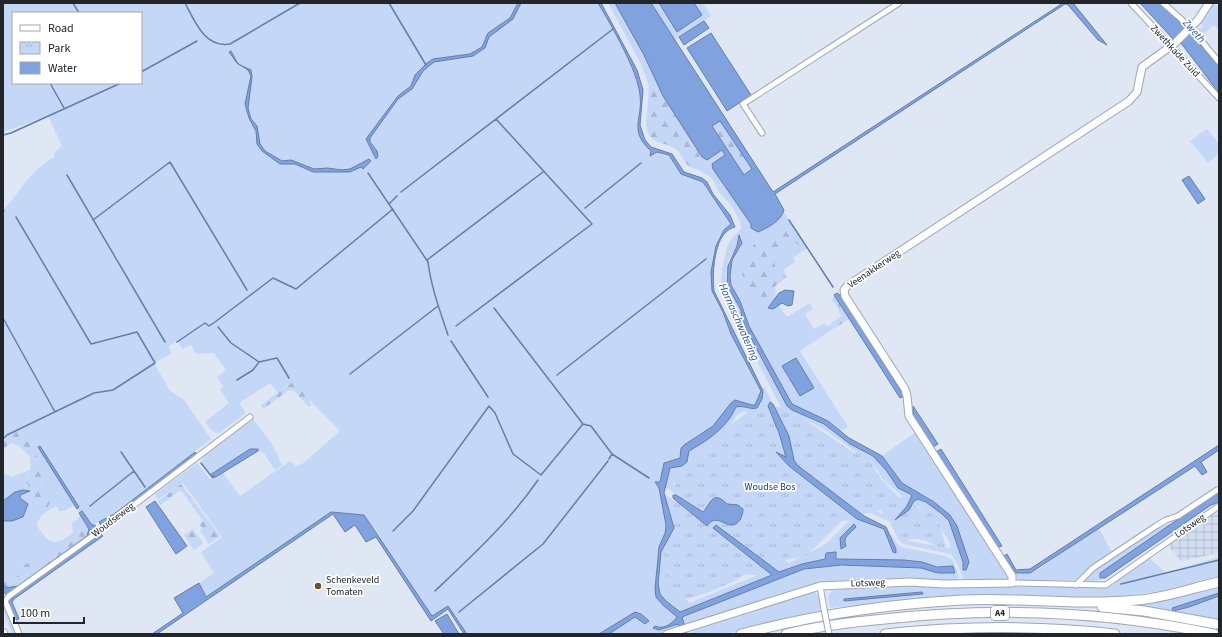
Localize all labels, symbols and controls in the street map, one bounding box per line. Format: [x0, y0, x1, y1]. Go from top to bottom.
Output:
legend [12, 12, 142, 84]
water label: Zweth [1179, 15, 1209, 46]
text: Road [48, 20, 74, 37]
street label: Zwethkade Zuid [1147, 22, 1203, 80]
text: Park [48, 40, 70, 57]
text: Water [48, 60, 78, 77]
street label: Veenakkerweg [845, 246, 903, 292]
water label: Harnaschwatering [715, 281, 763, 363]
park label: Woudse Bos [745, 480, 795, 494]
street label: Woudseweg [89, 499, 137, 541]
street label: Lotsweg [1172, 510, 1208, 542]
place label: Schenkeveld Tomaten [326, 573, 379, 599]
street label: Lotsweg [851, 575, 885, 591]
marker: Schenkeveld Tomaten [313, 581, 323, 591]
scale bar [14, 599, 84, 625]
text: 100 m [20, 605, 50, 622]
road number: A4 [991, 606, 1009, 620]

